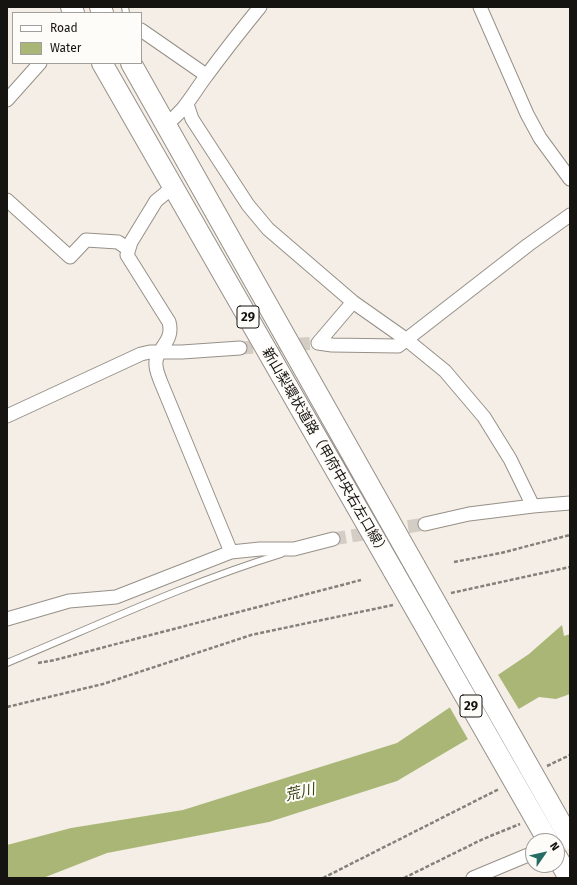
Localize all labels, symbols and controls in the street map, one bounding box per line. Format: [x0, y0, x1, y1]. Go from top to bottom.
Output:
legend [12, 12, 142, 64]
text: Road [50, 21, 78, 35]
text: Water [50, 41, 81, 55]
road number: 29 [237, 306, 259, 328]
street label: 新山梨環状道路（甲府中央右左口線） [258, 345, 392, 559]
road number: 29 [460, 695, 482, 717]
water label: 荒川 [283, 781, 317, 805]
north arrow [525, 833, 565, 873]
text: N [547, 840, 562, 853]

